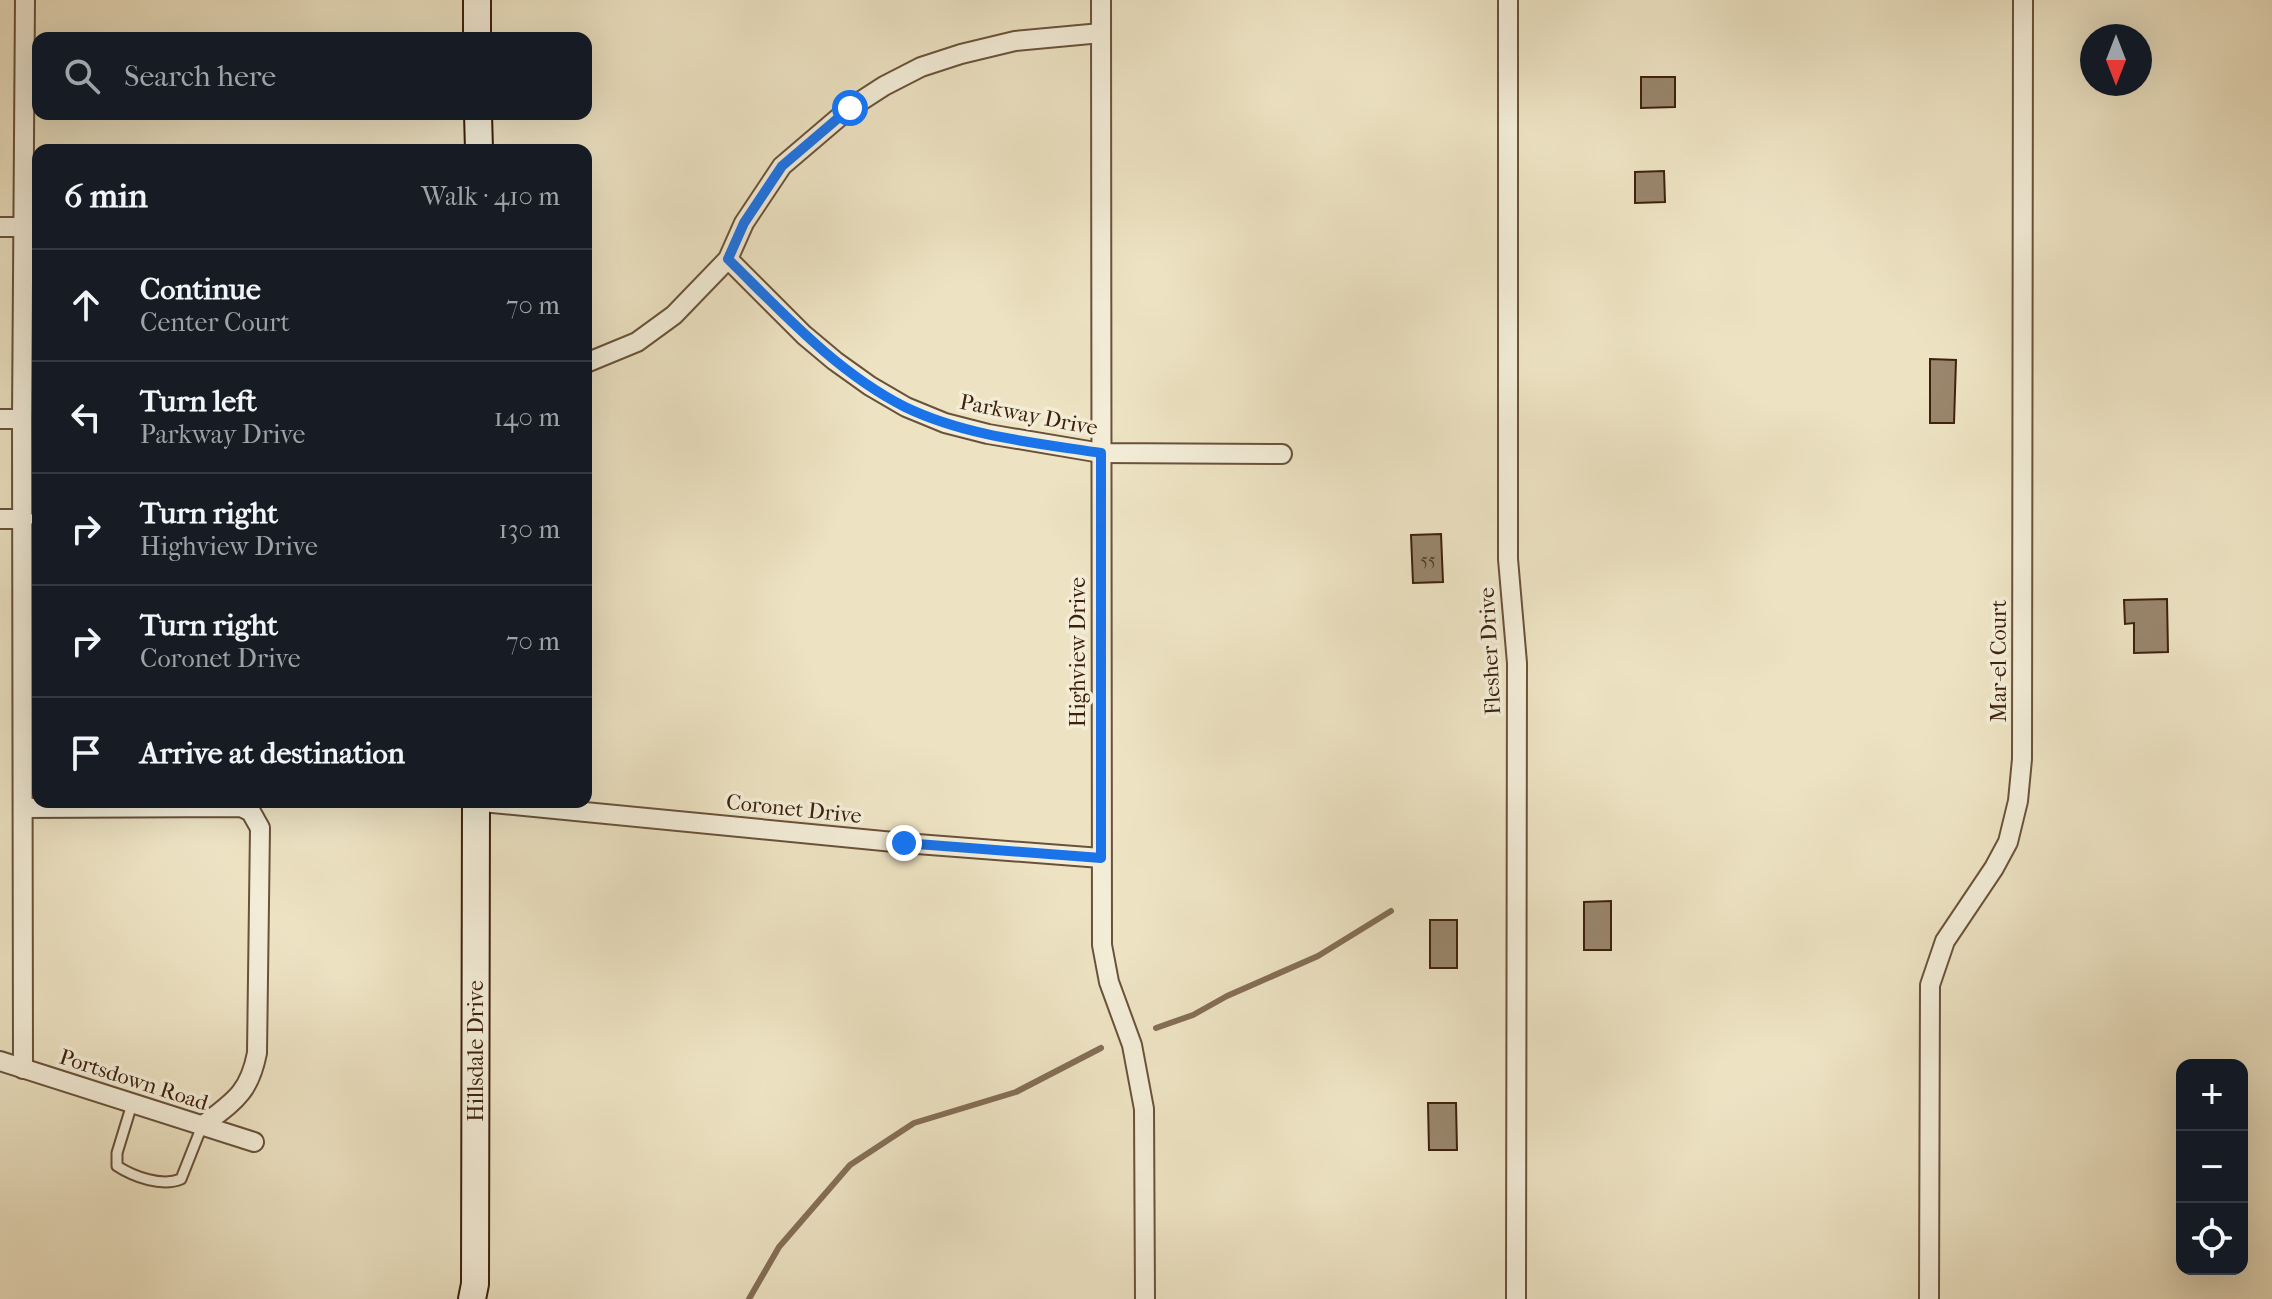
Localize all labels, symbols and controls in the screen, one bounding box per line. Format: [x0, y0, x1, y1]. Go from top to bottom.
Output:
north arrow [2080, 24, 2152, 96]
search box [32, 32, 592, 120]
icon: search [60, 54, 104, 98]
text: Search here [124, 59, 276, 94]
route start [832, 90, 868, 126]
text: 6 min [64, 176, 148, 216]
text: Walk · 410 m [421, 181, 560, 212]
text: Continue [140, 272, 261, 307]
icon: ahead [64, 283, 108, 327]
text: 70 m [506, 290, 560, 321]
text: Center Court [140, 307, 290, 338]
text: Turn left [140, 384, 257, 419]
street label: Parkway Drive [958, 389, 1100, 441]
icon: left [64, 395, 108, 439]
text: 140 m [494, 402, 560, 433]
text: Parkway Drive [140, 419, 305, 450]
text: Turn right [140, 496, 278, 531]
icon: right [64, 507, 108, 551]
text: 130 m [499, 514, 560, 545]
text: Highview Drive [140, 531, 318, 562]
house number: 55 [1420, 550, 1436, 571]
street label: Highview Drive [1065, 577, 1091, 727]
street label: Flesher Drive [1474, 586, 1506, 715]
street label: Mar-el Court [1986, 600, 2012, 722]
text: Turn right [140, 608, 278, 643]
icon: right [64, 619, 108, 663]
text: 70 m [506, 626, 560, 657]
text: Coronet Drive [140, 643, 301, 674]
icon: arrive [64, 731, 108, 775]
text: Arrive at destination [140, 736, 405, 771]
street label: Coronet Drive [725, 789, 863, 829]
route end [886, 825, 922, 861]
street label: Hillsdale Drive [463, 980, 489, 1122]
street label: Portsdown Road [56, 1044, 212, 1117]
map controls [2176, 1059, 2248, 1275]
button: + [2176, 1059, 2248, 1131]
button: − [2176, 1131, 2248, 1203]
button: locate [2176, 1203, 2248, 1275]

